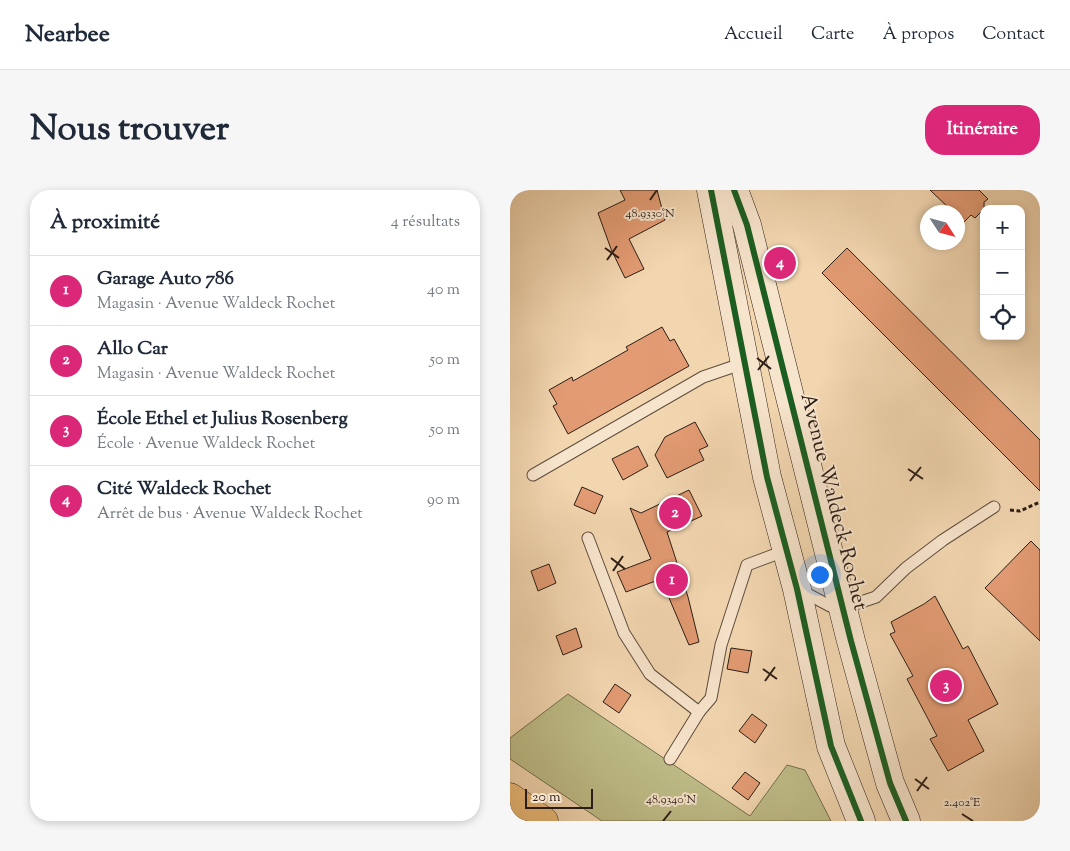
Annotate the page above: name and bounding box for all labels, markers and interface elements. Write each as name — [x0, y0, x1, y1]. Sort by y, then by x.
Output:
text: Nearbee — [25, 18, 110, 52]
text: Accueil — [724, 22, 783, 48]
text: Carte — [811, 22, 855, 48]
text: À propos — [883, 22, 954, 48]
text: Contact — [982, 22, 1045, 48]
text: Nous trouver — [30, 105, 229, 156]
button: Itinéraire — [925, 105, 1040, 155]
text: 48.9330°N — [626, 205, 675, 223]
north arrow — [920, 205, 965, 250]
map controls — [980, 205, 1025, 340]
button: + — [980, 205, 1025, 250]
text: À proximité — [50, 208, 160, 238]
text: 4 résultats — [391, 211, 460, 234]
pin: 4 — [764, 244, 796, 282]
button: − — [980, 250, 1025, 295]
text: Garage Auto 786 — [97, 266, 234, 293]
text: 1 — [63, 279, 69, 302]
text: 40 m — [427, 279, 460, 302]
text: Magasin · Avenue Waldeck Rochet — [97, 293, 335, 316]
button: locate — [980, 295, 1025, 340]
text: Allo Car — [97, 336, 168, 363]
text: 2 — [62, 349, 70, 372]
text: 50 m — [429, 349, 460, 372]
text: Magasin · Avenue Waldeck Rochet — [97, 363, 335, 386]
street label: Avenue Waldeck Rochet — [791, 390, 875, 614]
text: École Ethel et Julius Rosenberg — [97, 406, 348, 433]
text: 3 — [63, 419, 69, 442]
text: 50 m — [429, 419, 460, 442]
text: École · Avenue Waldeck Rochet — [97, 433, 315, 456]
text: Cité Waldeck Rochet — [97, 476, 271, 503]
text: 4 — [62, 489, 70, 512]
text: 90 m — [427, 489, 460, 512]
pin: 2 — [659, 494, 691, 532]
text: Arrêt de bus · Avenue Waldeck Rochet — [97, 503, 363, 526]
pin: 1 — [656, 561, 688, 599]
your location — [807, 562, 833, 588]
pin: 3 — [930, 667, 962, 705]
scale bar — [525, 786, 592, 809]
text: 20 m — [532, 788, 561, 808]
text: 48.9340°N — [646, 791, 696, 809]
text: 2.402°E — [944, 794, 981, 812]

